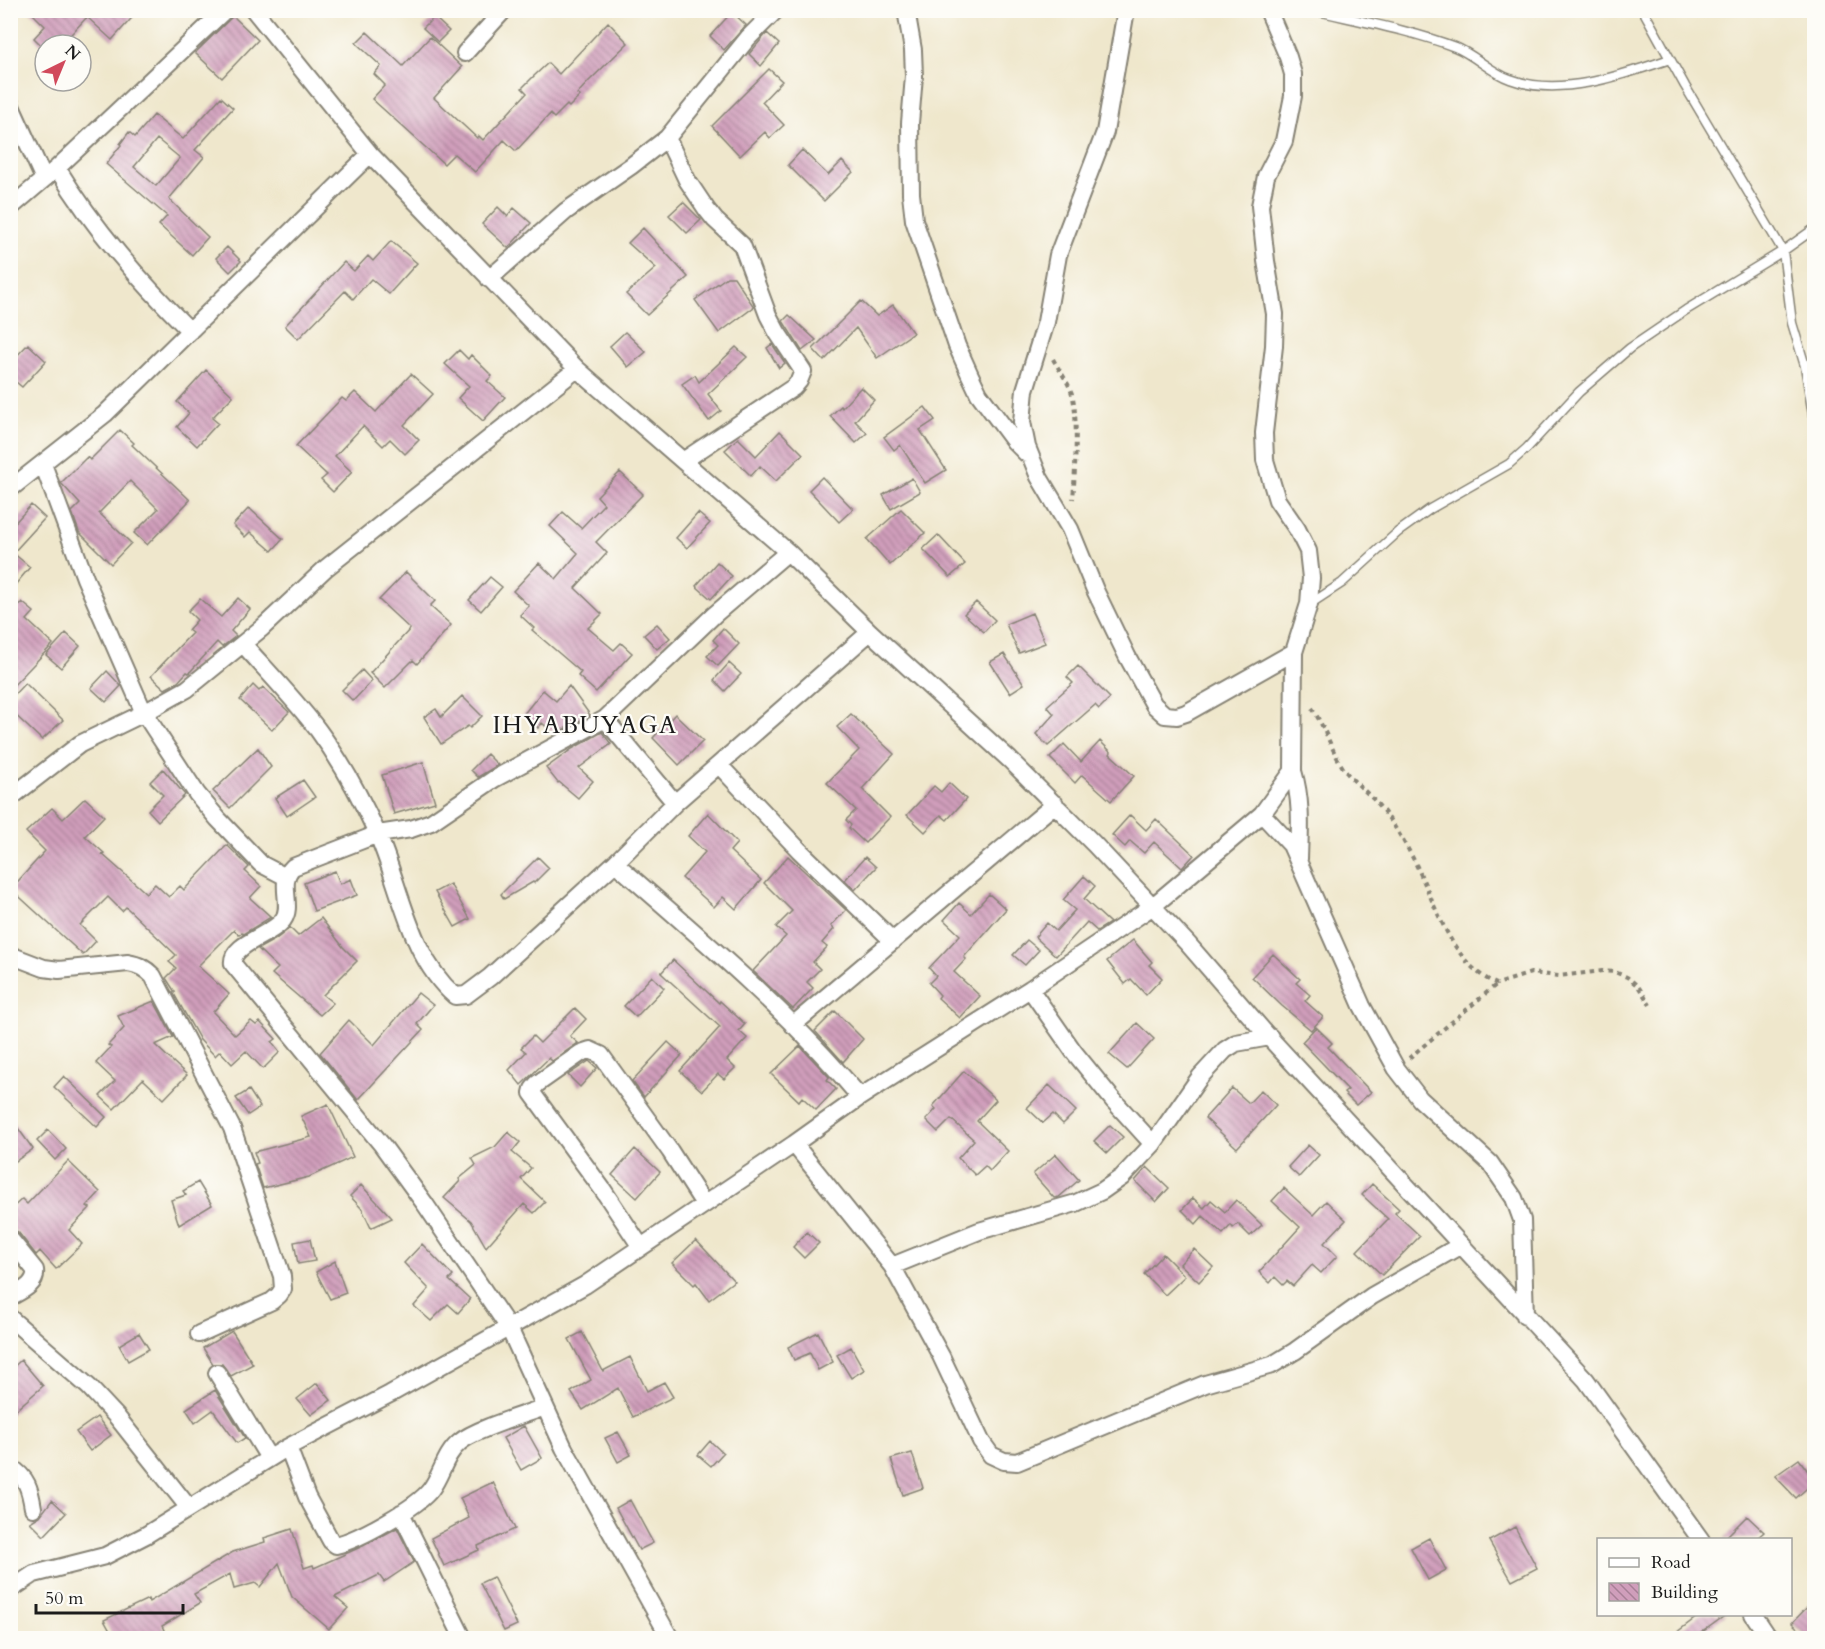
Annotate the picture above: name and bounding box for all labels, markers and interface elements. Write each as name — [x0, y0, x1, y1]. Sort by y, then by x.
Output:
north arrow — [33, 33, 93, 93]
text: N — [60, 40, 85, 66]
district label: IHYABUYAGA — [492, 709, 678, 742]
legend — [1597, 1538, 1792, 1616]
text: Road — [1651, 1550, 1691, 1575]
scale bar — [36, 1577, 183, 1615]
text: Building — [1651, 1580, 1719, 1605]
text: 50 m — [45, 1586, 84, 1611]

